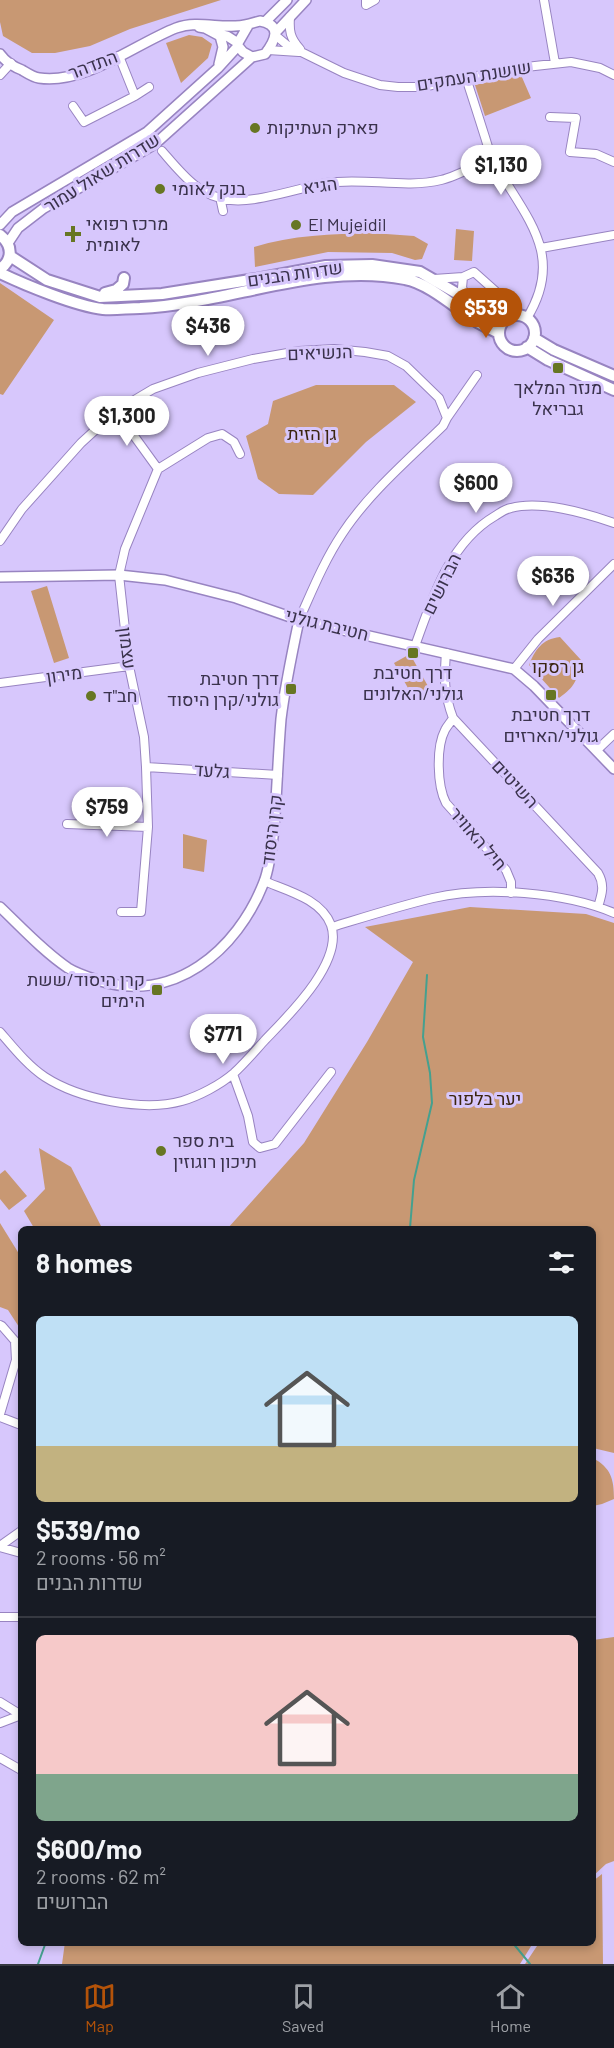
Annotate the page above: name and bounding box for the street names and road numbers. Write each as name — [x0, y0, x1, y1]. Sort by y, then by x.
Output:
street label: התדהר — [65, 45, 120, 83]
street label: שושנת העמקים — [415, 55, 533, 95]
street label: שדרות שאול עמור — [39, 128, 164, 217]
street label: הגיא — [301, 172, 338, 198]
street label: שדרות הבנים — [246, 255, 344, 291]
street label: הנשיאים — [287, 340, 353, 364]
street label: הברושים — [417, 549, 465, 618]
street label: חטיבת גולני — [283, 603, 371, 645]
street label: עצמון — [115, 626, 141, 670]
street label: מירון — [44, 661, 83, 687]
street label: השיטים — [488, 755, 544, 812]
street label: גלעד — [193, 758, 231, 782]
street label: קרן היסוד — [256, 793, 286, 866]
street label: חיל האוויר — [445, 802, 512, 874]

